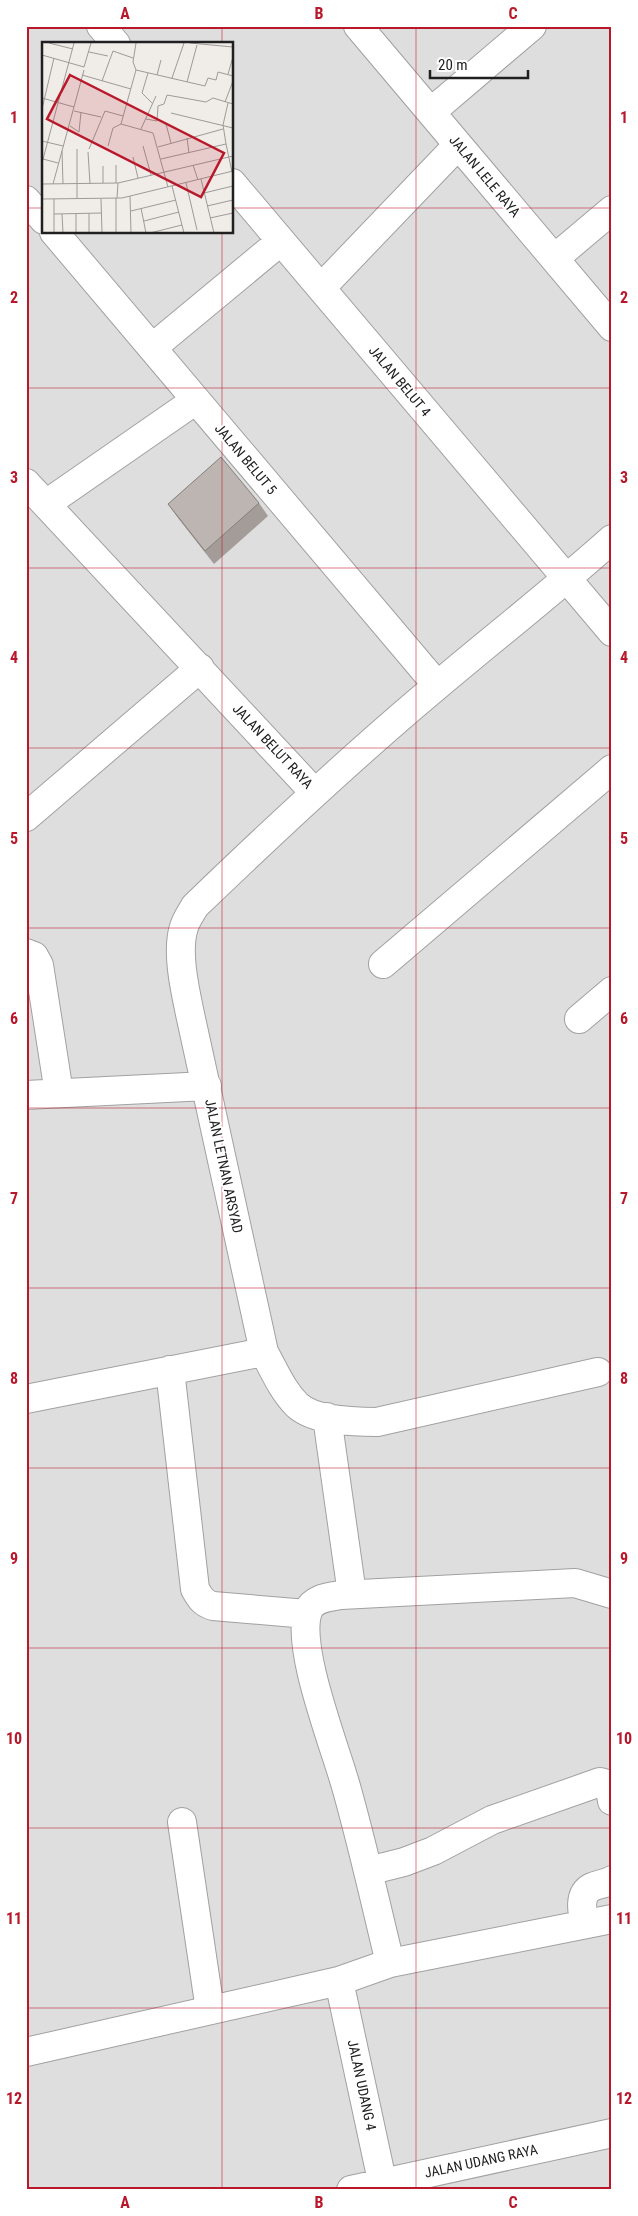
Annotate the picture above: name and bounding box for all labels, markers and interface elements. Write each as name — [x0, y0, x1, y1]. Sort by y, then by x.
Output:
text: A — [120, 4, 130, 23]
text: B — [315, 4, 324, 23]
text: C — [508, 4, 518, 23]
inset map — [42, 42, 234, 234]
scale bar — [430, 48, 528, 80]
text: 20 m — [438, 56, 468, 74]
text: 1 — [10, 108, 18, 127]
text: 1 — [620, 108, 628, 127]
street label: JALAN LELE RAYA — [446, 132, 524, 220]
text: 2 — [10, 288, 18, 307]
text: 2 — [620, 288, 628, 307]
street label: JALAN BELUT 4 — [366, 342, 434, 420]
street label: JALAN BELUT 5 — [212, 420, 280, 498]
text: 3 — [10, 468, 18, 487]
text: 3 — [620, 468, 628, 487]
text: 4 — [10, 648, 18, 667]
text: 4 — [620, 648, 628, 667]
street label: JALAN BELUT RAYA — [230, 700, 316, 792]
text: 5 — [10, 829, 18, 848]
text: 5 — [620, 829, 628, 848]
text: 6 — [10, 1009, 18, 1028]
text: 6 — [620, 1009, 628, 1028]
street label: JALAN LETNAN ARSYAD — [202, 1097, 246, 1235]
text: 7 — [10, 1189, 18, 1208]
text: 7 — [620, 1189, 628, 1208]
text: 8 — [10, 1369, 18, 1388]
text: 8 — [620, 1369, 628, 1388]
text: 9 — [10, 1549, 18, 1568]
text: 9 — [620, 1549, 628, 1568]
text: 10 — [6, 1729, 22, 1748]
text: 10 — [616, 1729, 632, 1748]
text: 11 — [6, 1909, 22, 1928]
text: 11 — [616, 1909, 632, 1928]
street label: JALAN UDANG 4 — [345, 2038, 379, 2132]
text: 12 — [6, 2089, 22, 2108]
text: 12 — [616, 2089, 632, 2108]
street label: JALAN UDANG RAYA — [423, 2141, 539, 2181]
text: A — [120, 2193, 130, 2212]
text: B — [315, 2193, 324, 2212]
text: C — [508, 2193, 518, 2212]

